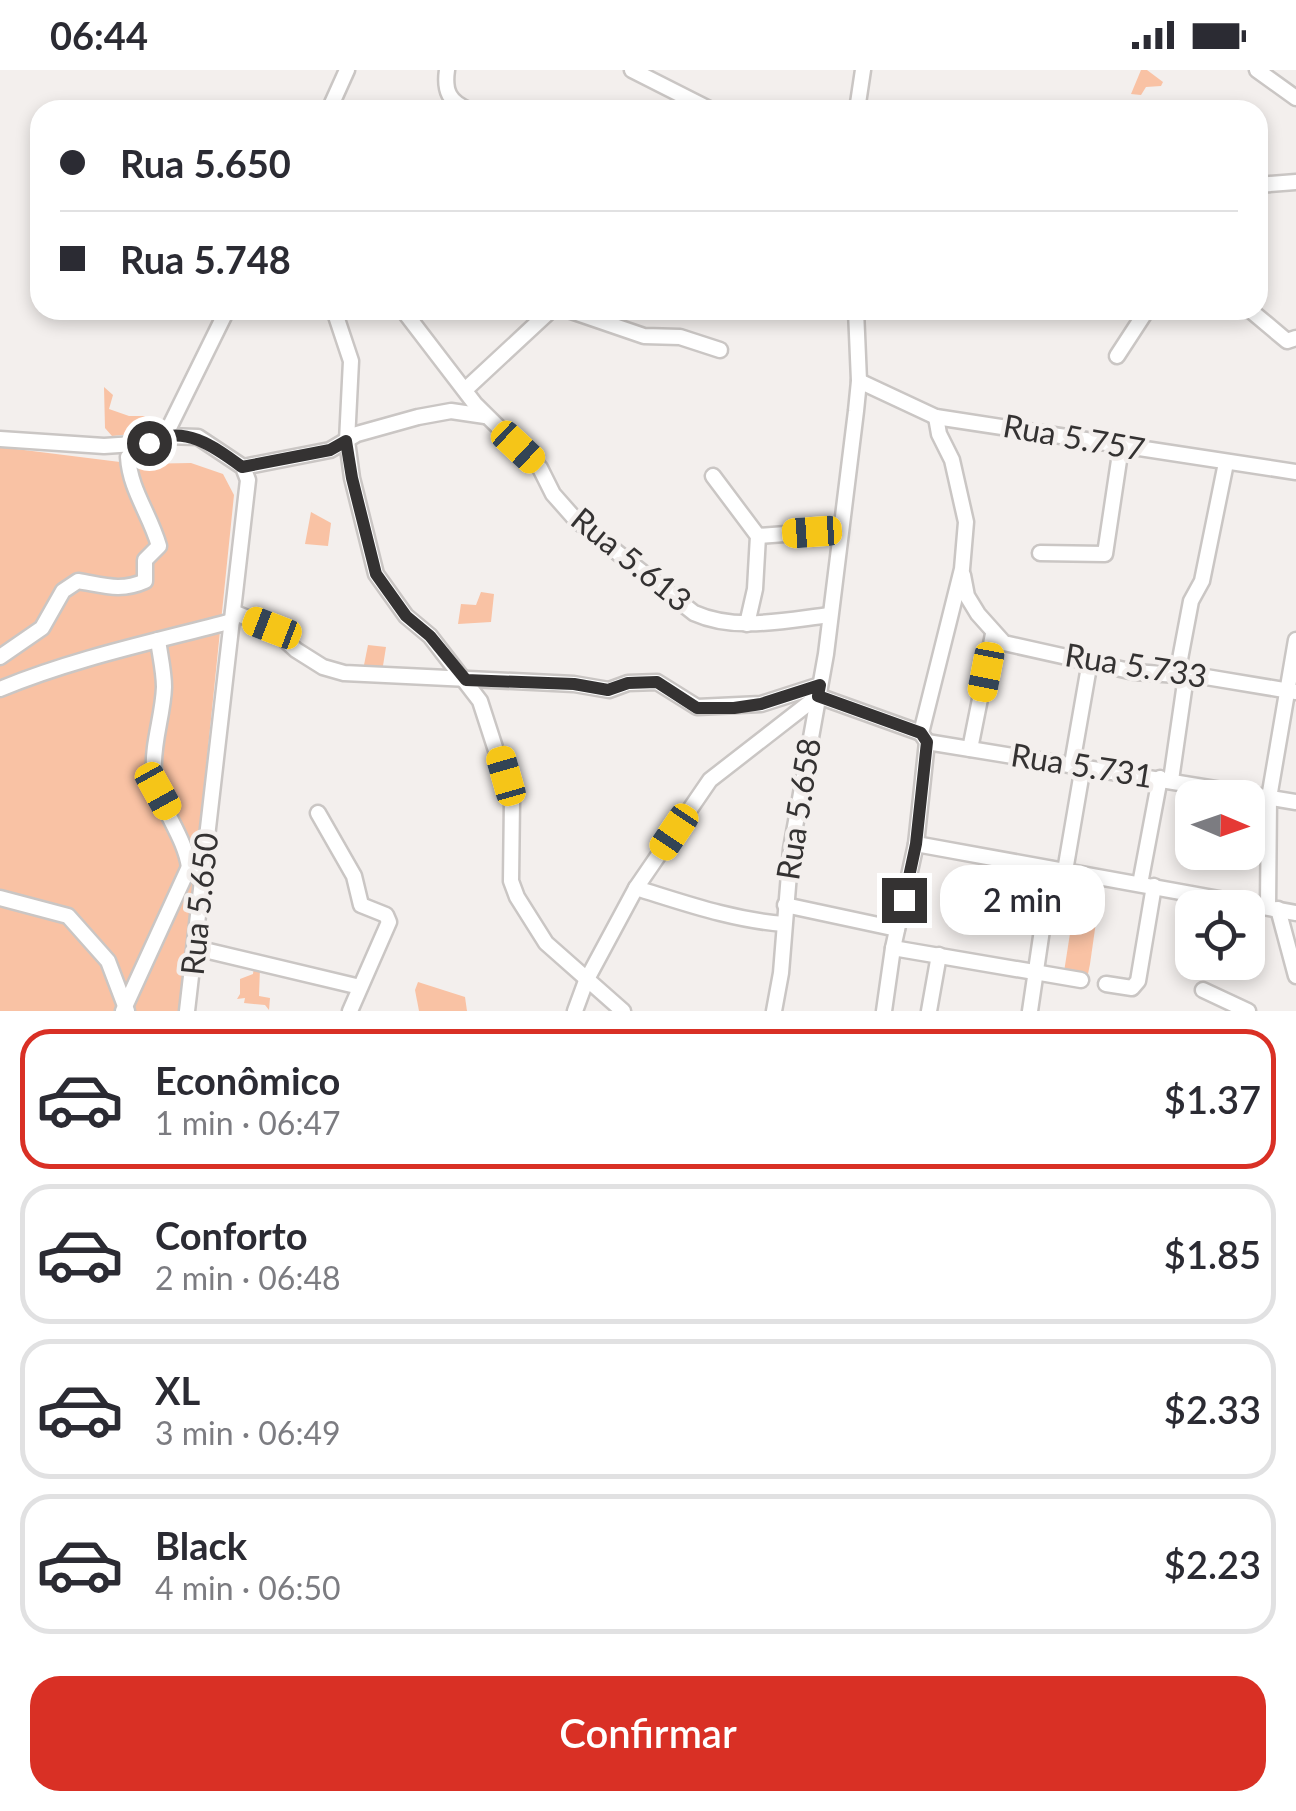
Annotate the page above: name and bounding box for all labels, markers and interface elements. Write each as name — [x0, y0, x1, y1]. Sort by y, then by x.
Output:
text: 06:44 — [50, 12, 148, 58]
text: Rua 5.650 — [120, 140, 291, 186]
text: Rua 5.748 — [120, 236, 291, 282]
street label: Rua 5.757 — [1000, 405, 1148, 468]
car — [486, 416, 550, 478]
route start — [127, 421, 172, 466]
street label: Rua 5.613 — [564, 499, 700, 619]
car — [781, 515, 843, 549]
car — [239, 603, 305, 653]
street label: Rua 5.733 — [1063, 634, 1210, 695]
car — [966, 640, 1006, 704]
street label: Rua 5.731 — [1009, 734, 1156, 795]
street label: Rua 5.658 — [767, 735, 828, 882]
car — [483, 743, 529, 809]
car — [130, 757, 186, 825]
north arrow — [1175, 780, 1265, 870]
map controls — [1175, 780, 1265, 980]
car — [645, 799, 703, 865]
street label: Rua 5.650 — [172, 831, 225, 977]
callout: 2 min — [939, 865, 1104, 935]
route end — [882, 878, 927, 923]
text: 2 min — [983, 880, 1062, 919]
button: locate — [1175, 890, 1265, 980]
icon: car — [35, 1054, 125, 1144]
text: Econômico — [155, 1057, 340, 1103]
text: $1.37 — [1164, 1076, 1261, 1122]
text: 1 min · 06:47 — [155, 1103, 341, 1142]
icon: car — [35, 1209, 125, 1299]
text: Conforto — [155, 1212, 308, 1258]
text: $1.85 — [1164, 1231, 1261, 1277]
text: 2 min · 06:48 — [155, 1258, 341, 1297]
icon: car — [35, 1364, 125, 1454]
text: XL — [155, 1367, 200, 1413]
text: $2.33 — [1164, 1386, 1261, 1432]
text: 3 min · 06:49 — [155, 1413, 341, 1452]
icon: car — [35, 1519, 125, 1609]
text: Black — [155, 1522, 247, 1568]
text: $2.23 — [1164, 1541, 1261, 1587]
text: 4 min · 06:50 — [155, 1568, 341, 1607]
button: Confirmar — [30, 1676, 1266, 1791]

